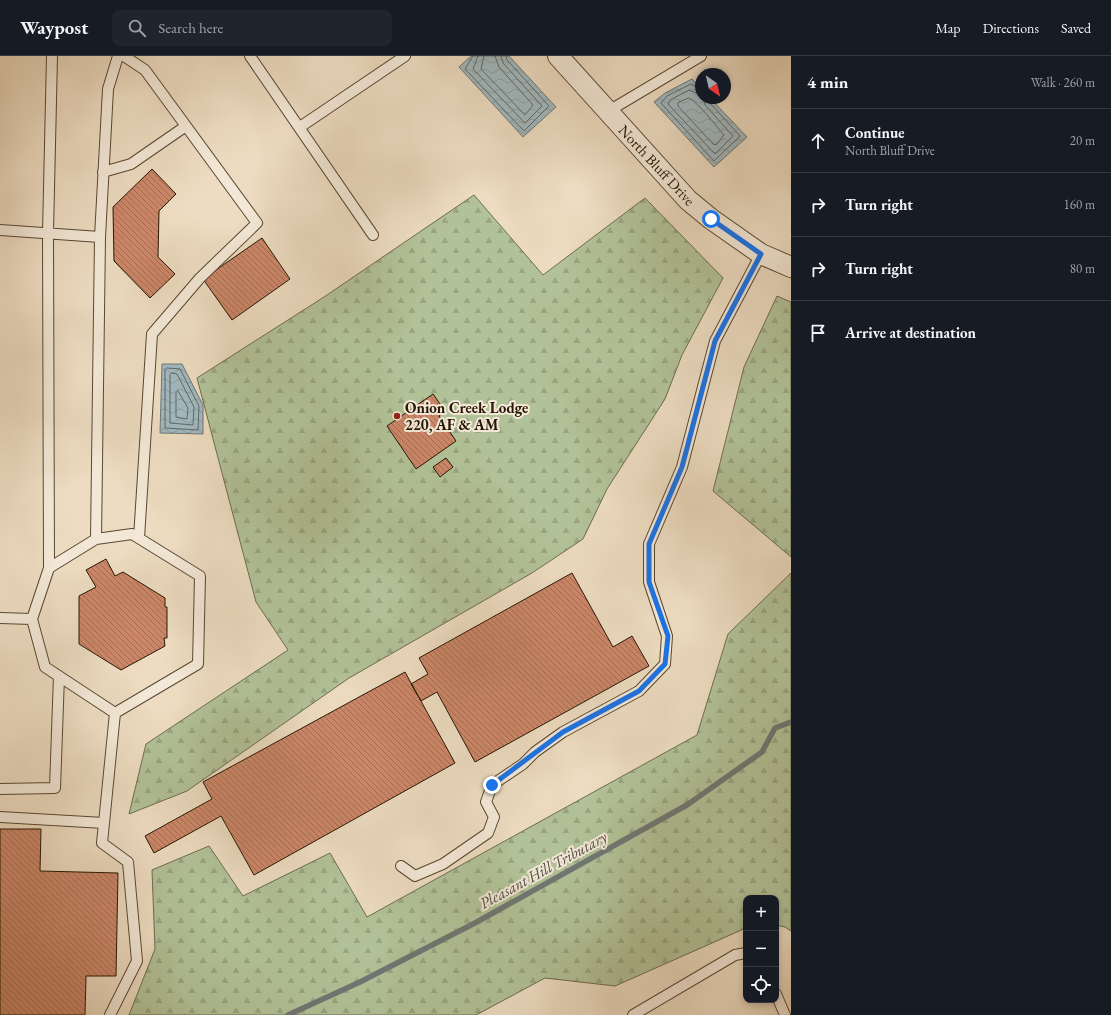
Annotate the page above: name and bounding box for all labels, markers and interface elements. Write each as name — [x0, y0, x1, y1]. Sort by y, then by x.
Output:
search box — [112, 10, 392, 46]
text: Waypost — [20, 15, 88, 40]
icon: search — [126, 17, 148, 39]
text: Search here — [158, 18, 223, 37]
text: Map — [935, 19, 961, 37]
text: Directions — [983, 19, 1039, 37]
text: Saved — [1061, 19, 1091, 37]
north arrow — [695, 68, 731, 104]
text: 4 min — [807, 71, 848, 93]
text: Walk · 260 m — [1031, 74, 1095, 91]
street label: North Bluff Drive — [615, 121, 699, 210]
text: Continue — [845, 123, 905, 142]
icon: ahead — [807, 130, 829, 152]
text: 20 m — [1070, 132, 1095, 149]
text: North Bluff Drive — [845, 142, 935, 159]
icon: right — [807, 194, 829, 216]
text: Turn right — [845, 195, 913, 214]
text: 160 m — [1064, 196, 1095, 213]
route start — [702, 210, 720, 228]
icon: right — [807, 258, 829, 280]
text: Turn right — [845, 259, 913, 278]
text: 80 m — [1070, 260, 1095, 277]
icon: arrive — [807, 322, 829, 344]
text: Arrive at destination — [845, 323, 976, 342]
place label: Onion Creek Lodge 220, AF & AM — [405, 398, 528, 434]
marker: Onion Creek Lodge 220, AF & AM — [392, 411, 402, 421]
route end — [483, 776, 501, 794]
water label: Pleasant Hill Tributary — [475, 826, 611, 914]
map controls — [743, 895, 779, 1003]
button: + — [743, 895, 779, 931]
button: − — [743, 931, 779, 967]
button: locate — [743, 967, 779, 1003]

